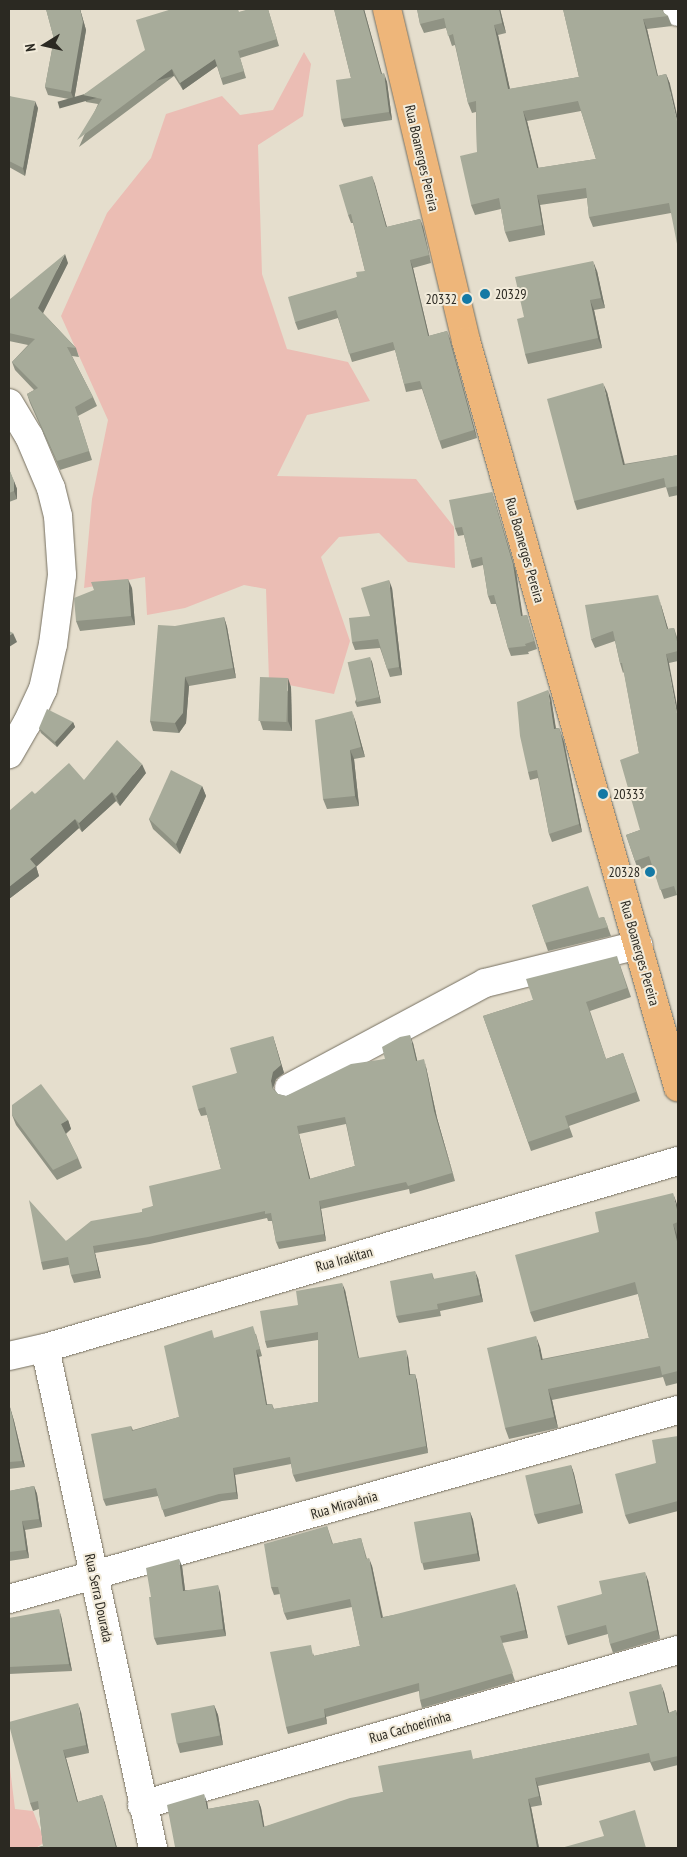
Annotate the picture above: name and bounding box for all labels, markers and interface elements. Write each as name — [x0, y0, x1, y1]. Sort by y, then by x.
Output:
north arrow — [20, 20, 70, 70]
text: N — [21, 42, 40, 53]
street label: Rua Boanerges Pereira — [402, 103, 442, 213]
place label: 20329 — [495, 286, 526, 302]
marker: 20329 — [479, 288, 491, 300]
place label: 20332 — [426, 291, 457, 307]
marker: 20332 — [461, 293, 473, 305]
street label: Rua Boanerges Pereira — [502, 495, 548, 605]
place label: 20333 — [613, 786, 644, 802]
marker: 20333 — [597, 788, 609, 800]
place label: 20328 — [609, 864, 640, 880]
marker: 20328 — [644, 866, 656, 878]
street label: Rua Boanerges Pereira — [617, 898, 663, 1008]
street label: Rua Irakitan — [314, 1243, 374, 1275]
street label: Rua Miravânia — [309, 1487, 379, 1523]
street label: Rua Serra Dourada — [81, 1552, 117, 1644]
street label: Rua Cachoeirinha — [367, 1707, 453, 1747]

